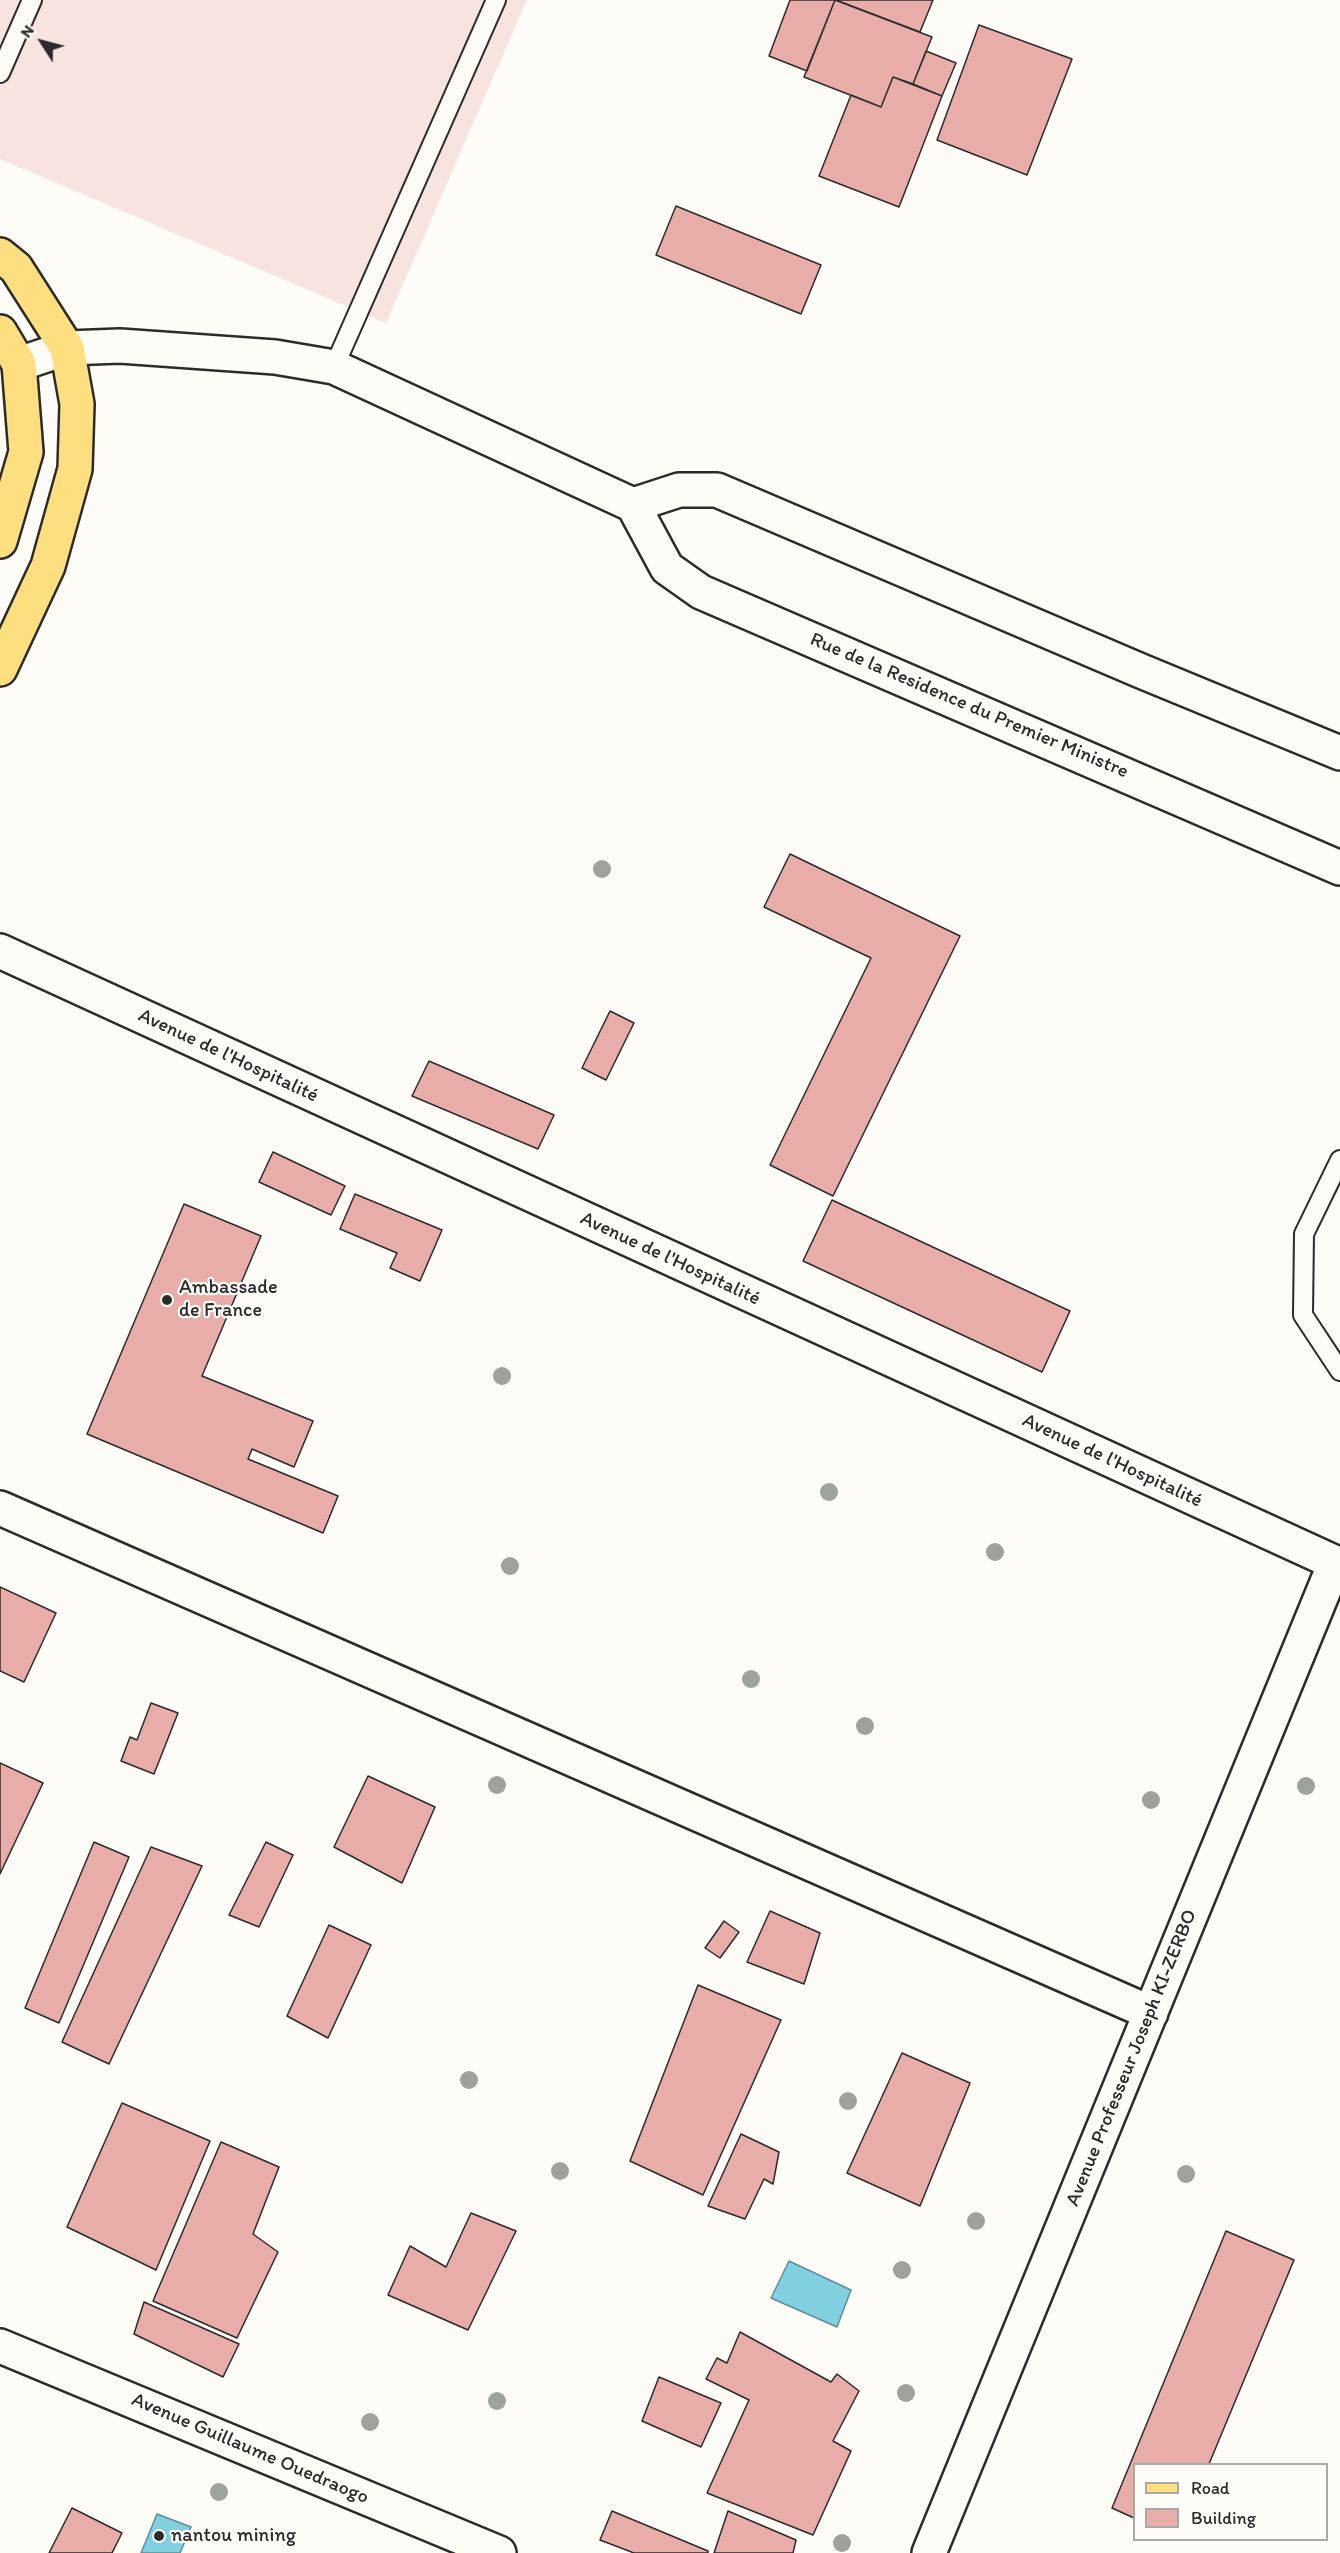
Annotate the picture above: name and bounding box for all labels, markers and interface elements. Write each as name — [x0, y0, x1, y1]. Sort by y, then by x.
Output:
north arrow — [12, 12, 72, 72]
text: N — [16, 21, 38, 41]
street label: Rue de la Residence du Premier Ministre — [806, 628, 1132, 784]
street label: Avenue de l'Hospitalité — [134, 1004, 322, 1108]
street label: Avenue de l'Hospitalité — [576, 1207, 764, 1311]
place label: Ambassade de France — [179, 1276, 278, 1323]
marker: Ambassade de France — [160, 1293, 174, 1307]
street label: Avenue de l'Hospitalité — [1018, 1409, 1206, 1513]
street label: Avenue Professeur Joseph KI-ZERBO — [1061, 1906, 1203, 2210]
street label: Avenue Guillaume Ouedraogo — [128, 2388, 372, 2510]
legend — [1133, 2463, 1328, 2541]
text: Road — [1191, 2477, 1230, 2499]
text: Building — [1191, 2507, 1256, 2529]
place label: nantou mining — [171, 2524, 296, 2548]
marker: nantou mining — [152, 2529, 166, 2543]

